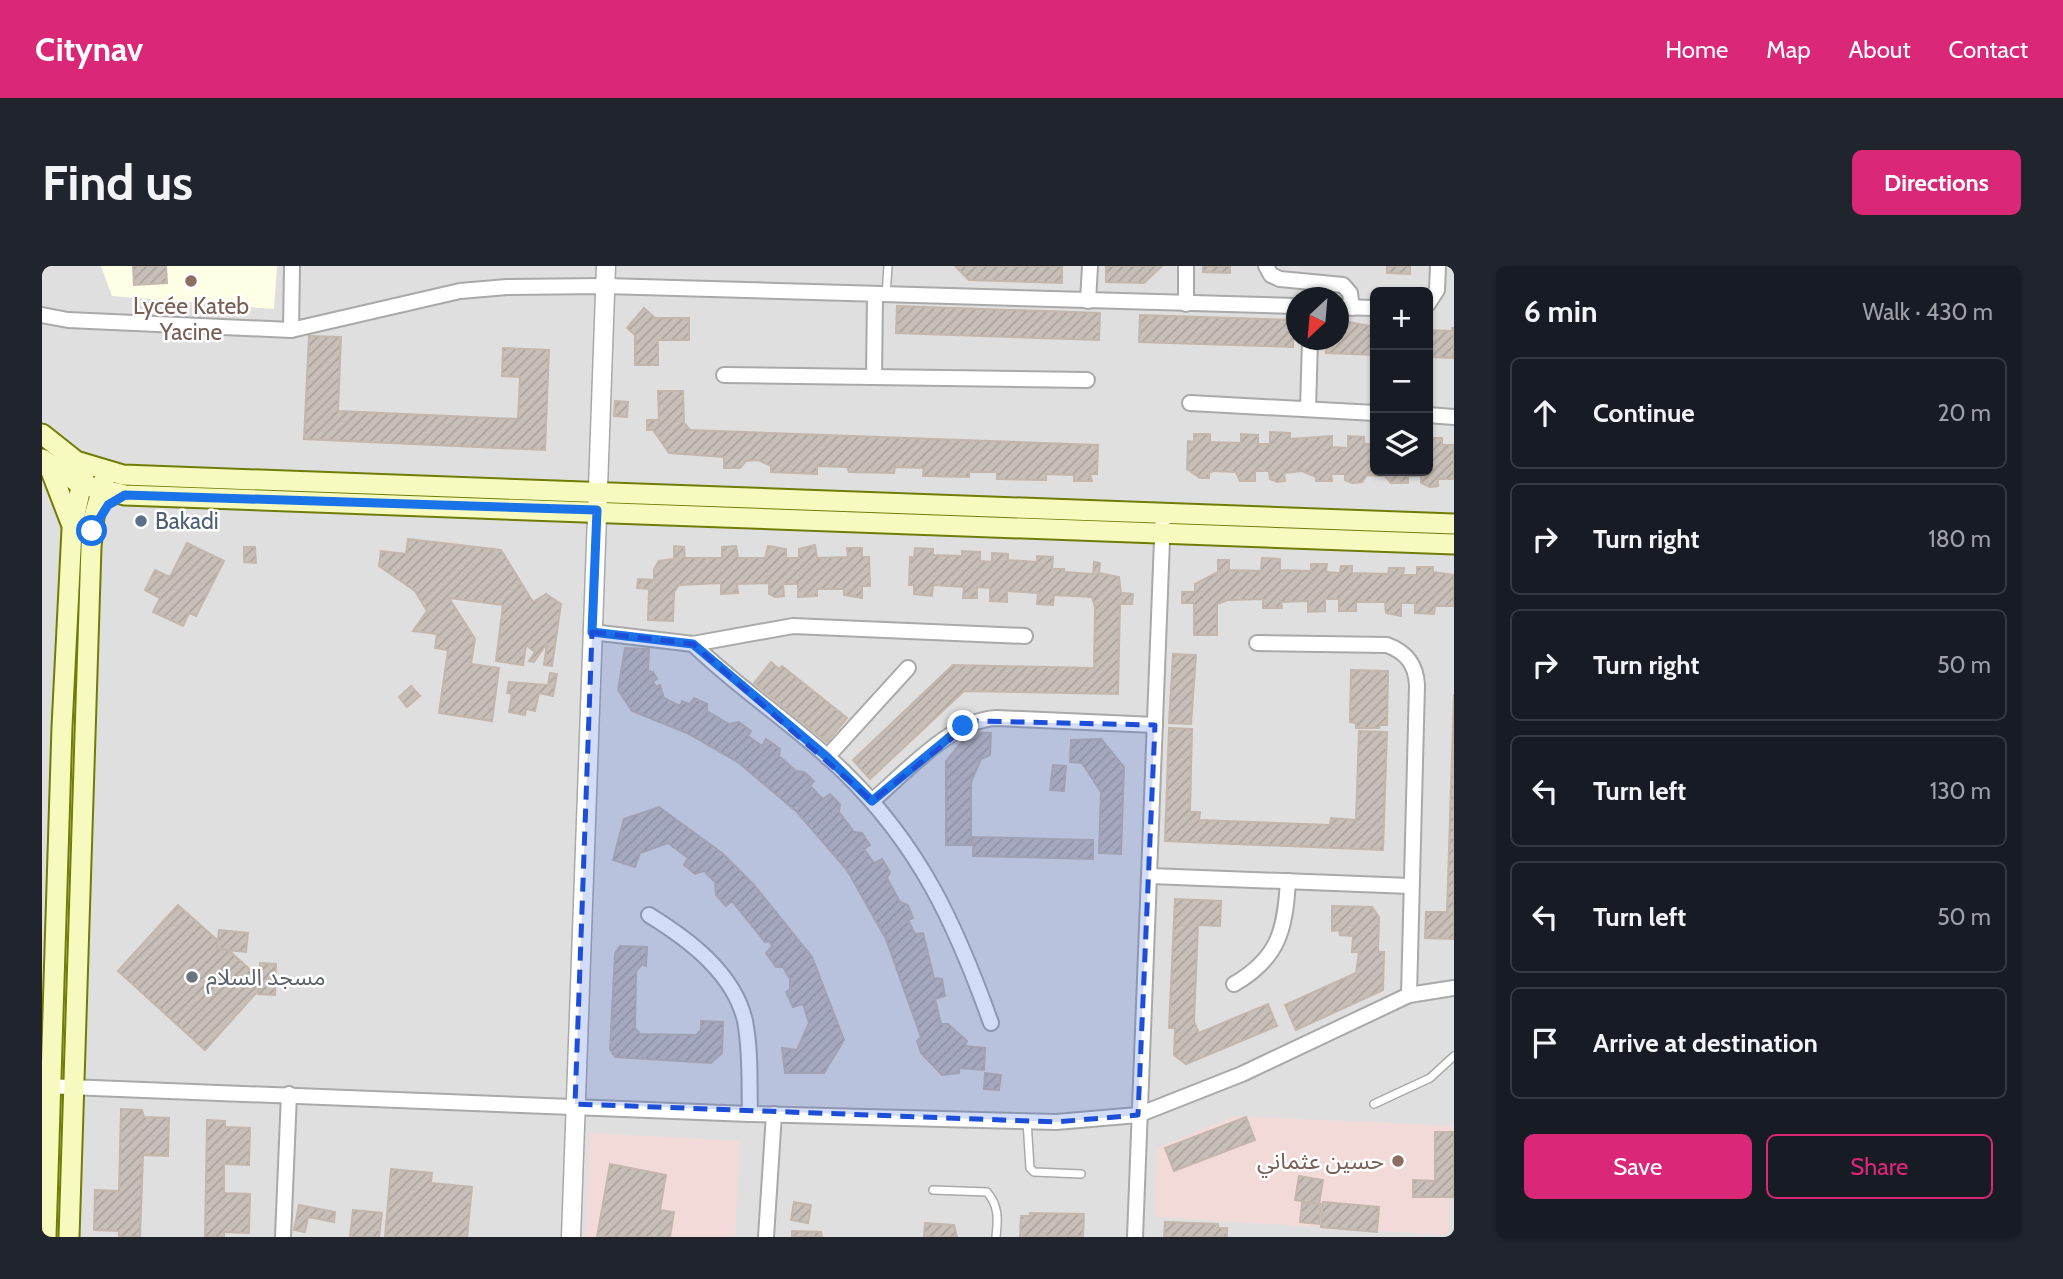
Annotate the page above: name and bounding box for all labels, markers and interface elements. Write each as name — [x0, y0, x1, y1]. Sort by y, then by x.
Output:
text: Citynav — [35, 29, 143, 69]
text: Home — [1665, 35, 1728, 64]
text: Map — [1766, 35, 1811, 64]
text: About — [1849, 35, 1911, 64]
text: Contact — [1949, 35, 2028, 64]
button: Directions — [1852, 150, 2021, 215]
text: Find us — [42, 153, 193, 212]
marker: Lycée Kateb Yacine — [183, 273, 199, 289]
north arrow — [1286, 287, 1349, 350]
map controls — [1370, 287, 1433, 476]
button: + — [1370, 287, 1433, 350]
place label: Lycée Kateb Yacine — [133, 292, 249, 346]
text: 6 min — [1524, 293, 1597, 330]
text: Walk · 430 m — [1862, 298, 1993, 326]
button: − — [1370, 350, 1433, 413]
icon: ahead — [1526, 394, 1564, 432]
text: Continue — [1593, 397, 1695, 429]
text: 20 m — [1938, 399, 1991, 427]
button: layers — [1370, 413, 1433, 476]
place label: Bakadi — [155, 507, 219, 535]
marker: Bakadi — [133, 513, 149, 529]
route start — [76, 515, 107, 546]
icon: right — [1526, 520, 1564, 558]
text: Turn right — [1593, 523, 1699, 555]
text: 180 m — [1928, 525, 1991, 553]
icon: right — [1526, 646, 1564, 684]
text: Turn right — [1593, 649, 1699, 681]
text: 50 m — [1937, 651, 1991, 679]
route end — [947, 710, 978, 741]
icon: left — [1526, 772, 1564, 810]
text: Turn left — [1593, 775, 1686, 807]
text: 130 m — [1930, 777, 1991, 805]
icon: left — [1526, 898, 1564, 936]
text: Turn left — [1593, 901, 1686, 933]
text: 50 m — [1937, 903, 1991, 931]
place label: مسجد السلام — [206, 963, 326, 995]
marker: مسجد السلام — [184, 969, 200, 985]
icon: arrive — [1526, 1024, 1564, 1062]
text: Arrive at destination — [1593, 1027, 1818, 1059]
button: Save — [1524, 1134, 1752, 1199]
button: Share — [1766, 1134, 1993, 1199]
place label: حسين عثماني — [1257, 1147, 1384, 1178]
marker: حسين عثماني — [1390, 1153, 1406, 1169]

